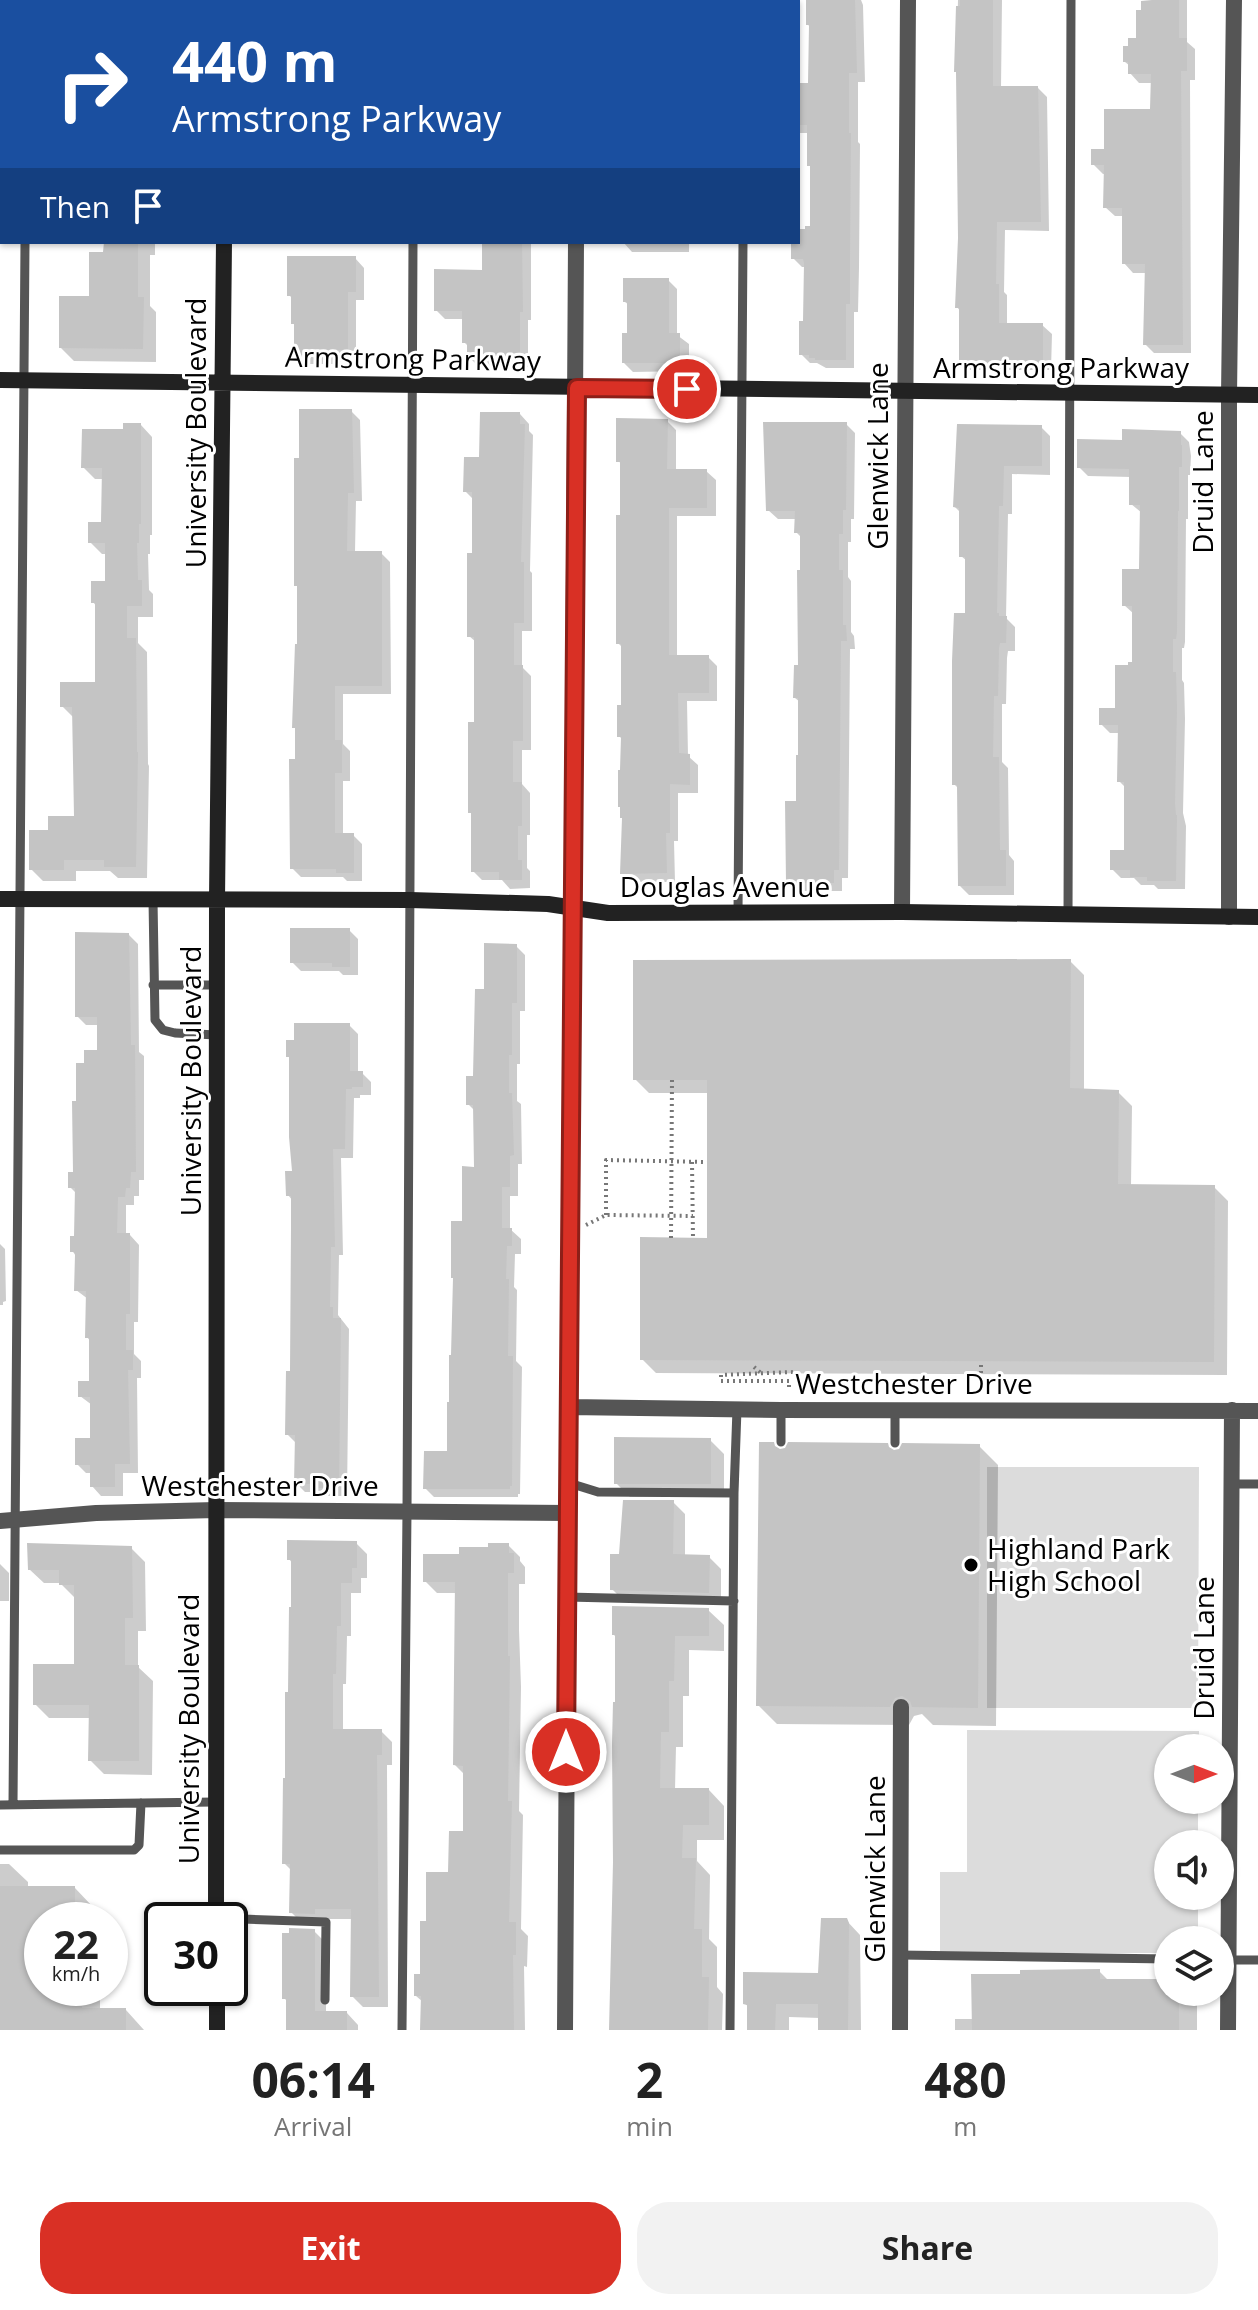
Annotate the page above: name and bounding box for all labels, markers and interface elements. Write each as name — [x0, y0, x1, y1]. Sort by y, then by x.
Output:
text: 440 m — [172, 22, 338, 98]
icon: right — [40, 32, 144, 136]
text: Armstrong Parkway — [172, 94, 501, 143]
icon: arrive — [126, 184, 170, 228]
text: Then — [40, 186, 110, 227]
street label: University Boulevard — [176, 298, 214, 568]
street label: Armstrong Parkway — [285, 337, 542, 379]
street label: Armstrong Parkway — [933, 348, 1190, 386]
pin — [653, 355, 721, 423]
street label: Glenwick Lane — [858, 362, 896, 550]
icon: arrive — [665, 367, 709, 411]
street label: Druid Lane — [1183, 410, 1221, 554]
street label: Douglas Avenue — [620, 867, 830, 905]
street label: University Boulevard — [171, 946, 209, 1216]
street label: Westchester Drive — [795, 1364, 1033, 1402]
street label: Westchester Drive — [141, 1466, 379, 1504]
place label: Highland Park High School — [987, 1529, 1170, 1599]
marker: Highland Park High School — [962, 1556, 980, 1574]
street label: Druid Lane — [1184, 1576, 1222, 1720]
street label: University Boulevard — [169, 1594, 207, 1864]
position arrow — [524, 1710, 608, 1794]
north arrow — [1154, 1734, 1234, 1814]
map controls — [1154, 1734, 1234, 2006]
street label: Glenwick Lane — [855, 1775, 893, 1963]
button: sound — [1154, 1830, 1234, 1910]
speed limit sign: 30 — [144, 1902, 248, 2006]
text: 22 — [53, 1916, 99, 1971]
button: layers — [1154, 1926, 1234, 2006]
text: km/h — [52, 1960, 100, 1987]
text: 06:14 — [251, 2047, 375, 2112]
text: 2 — [636, 2047, 663, 2112]
text: 480 — [924, 2047, 1007, 2112]
text: Arrival — [274, 2108, 352, 2144]
text: min — [626, 2108, 673, 2144]
text: m — [953, 2108, 977, 2144]
button: Exit — [40, 2202, 621, 2294]
button: Share — [637, 2202, 1218, 2294]

